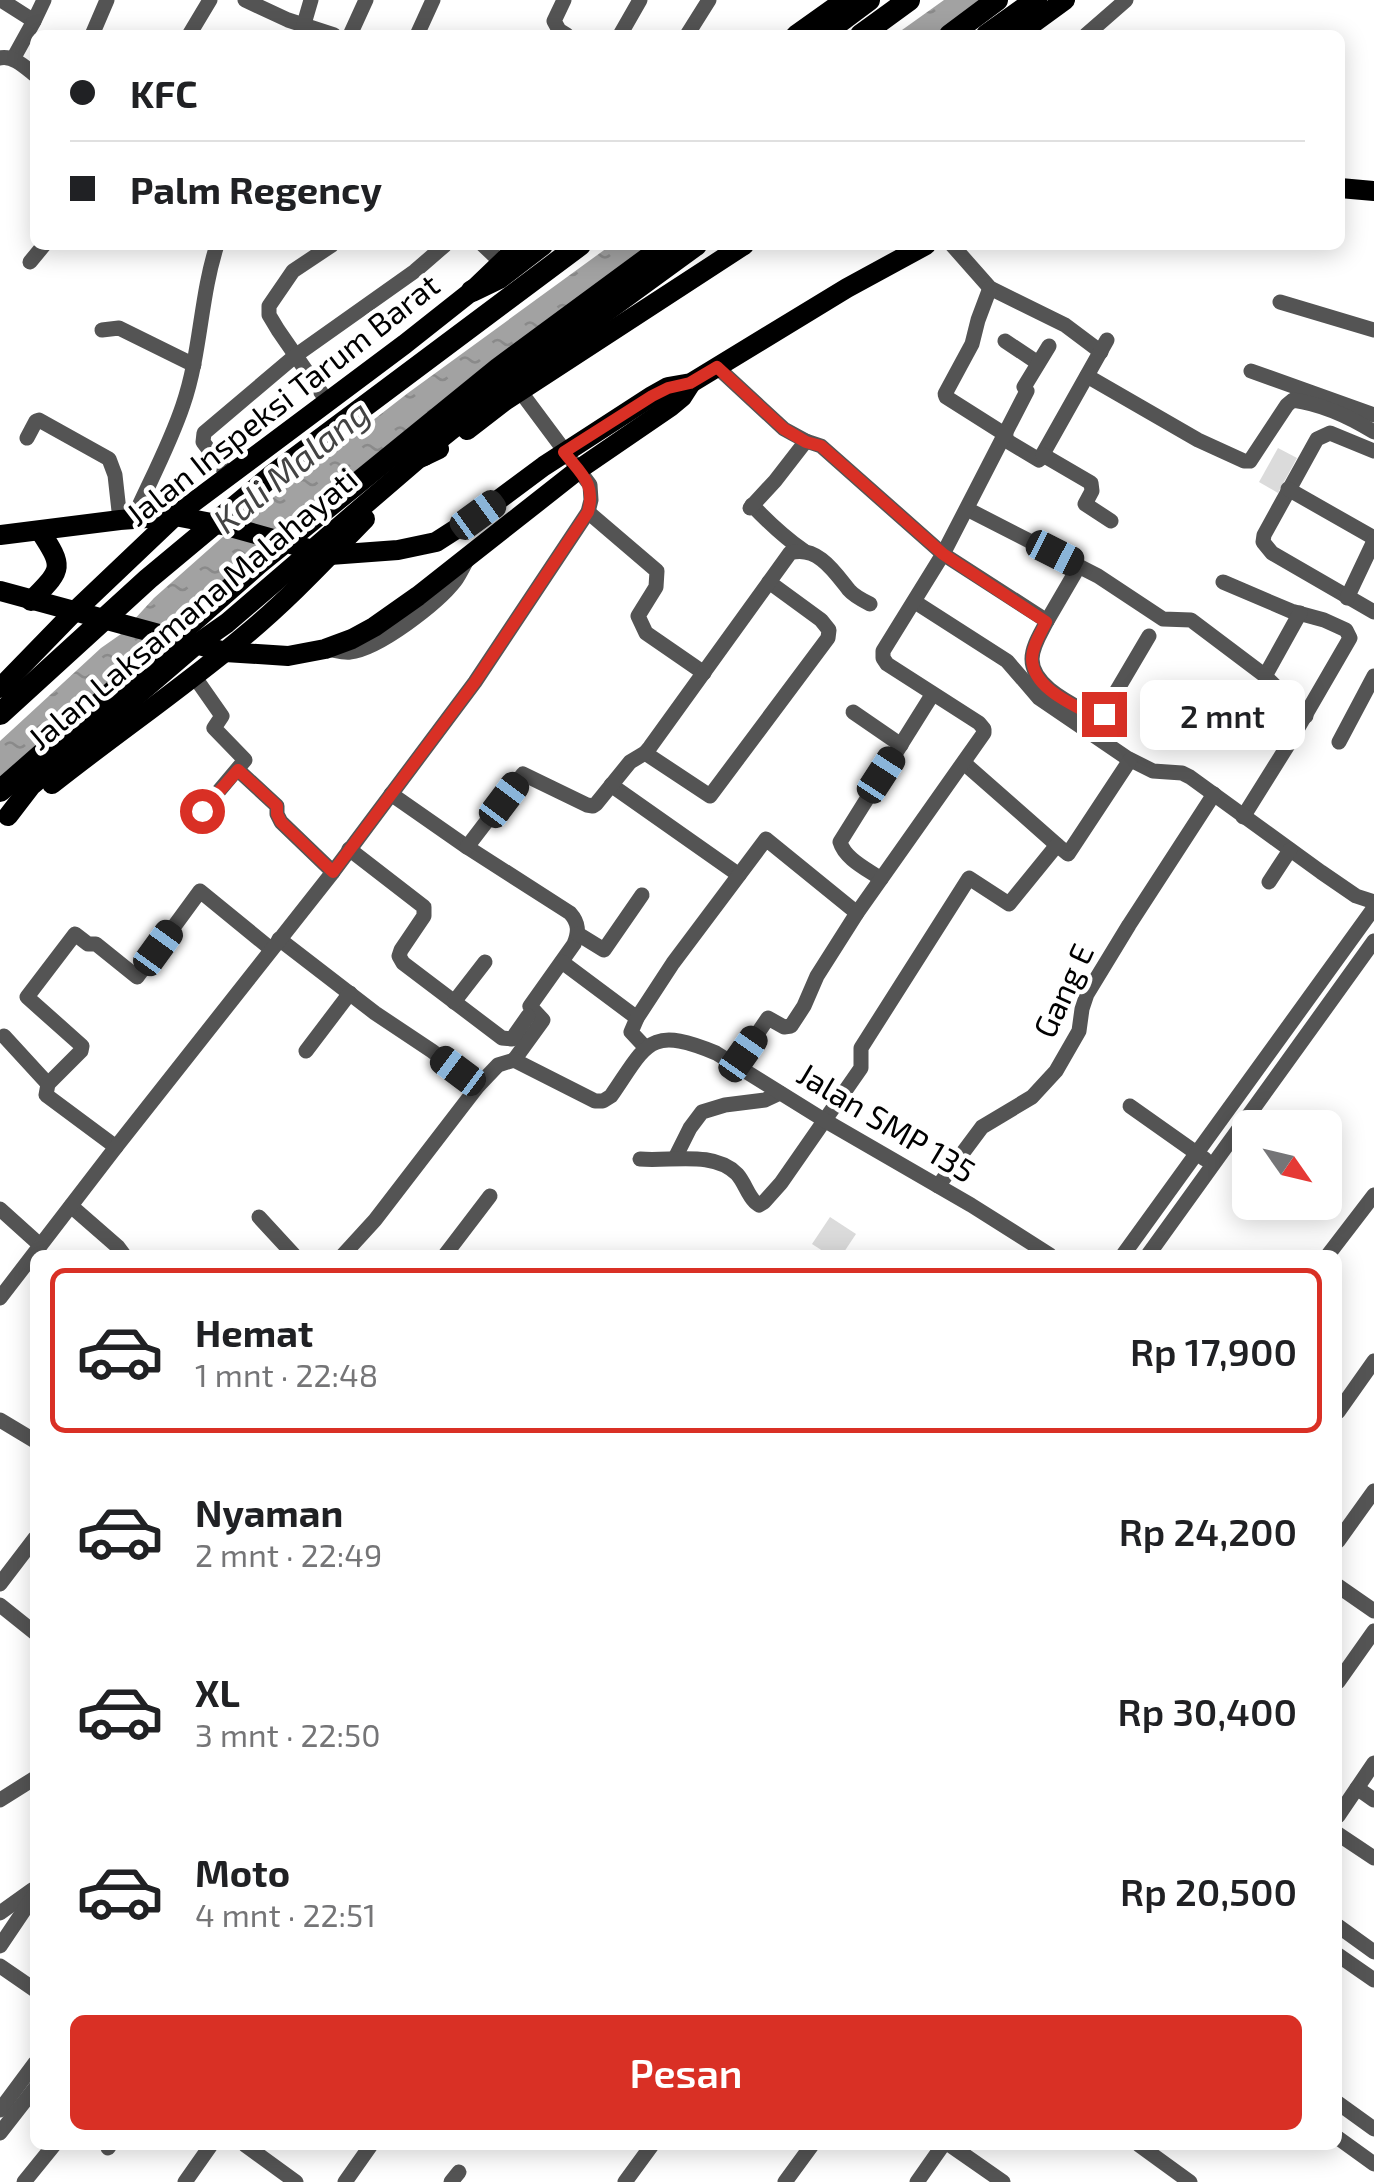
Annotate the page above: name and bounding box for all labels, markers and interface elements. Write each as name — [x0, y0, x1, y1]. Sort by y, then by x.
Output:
text: KFC — [130, 70, 197, 116]
text: Palm Regency — [130, 166, 382, 212]
street label: Jalan Inspeksi Tarum Barat — [118, 264, 446, 532]
water label: Kali Malang — [204, 390, 377, 541]
street label: Jalan Laksamana Malahayati — [20, 459, 364, 756]
car — [445, 485, 511, 545]
car — [1021, 526, 1089, 580]
callout: 2 mnt — [1139, 679, 1304, 749]
route end — [1082, 692, 1127, 737]
text: 2 mnt — [1180, 696, 1265, 734]
car — [852, 742, 910, 808]
car — [474, 767, 534, 833]
route start — [180, 789, 225, 834]
car — [128, 915, 188, 981]
street label: Gang E — [1024, 937, 1100, 1043]
car — [714, 1021, 772, 1087]
car — [425, 1041, 491, 1101]
street label: Jalan SMP 135 — [791, 1053, 983, 1189]
north arrow — [1232, 1110, 1342, 1220]
map controls — [1232, 1110, 1342, 1220]
icon: car — [75, 1306, 165, 1396]
text: Hemat — [195, 1309, 313, 1355]
text: Rp 17,900 — [1130, 1328, 1297, 1374]
text: 1 mnt · 22:48 — [195, 1355, 378, 1393]
icon: car — [75, 1486, 165, 1576]
text: Nyaman — [195, 1489, 343, 1535]
text: Rp 24,200 — [1119, 1508, 1297, 1554]
text: 2 mnt · 22:49 — [195, 1535, 382, 1573]
icon: car — [75, 1666, 165, 1756]
text: XL — [195, 1669, 240, 1715]
text: Rp 30,400 — [1118, 1688, 1297, 1734]
text: 3 mnt · 22:50 — [195, 1715, 381, 1753]
icon: car — [75, 1846, 165, 1936]
text: Moto — [195, 1849, 290, 1895]
text: Rp 20,500 — [1120, 1868, 1297, 1914]
text: 4 mnt · 22:51 — [195, 1895, 376, 1933]
button: Pesan — [70, 2015, 1302, 2130]

